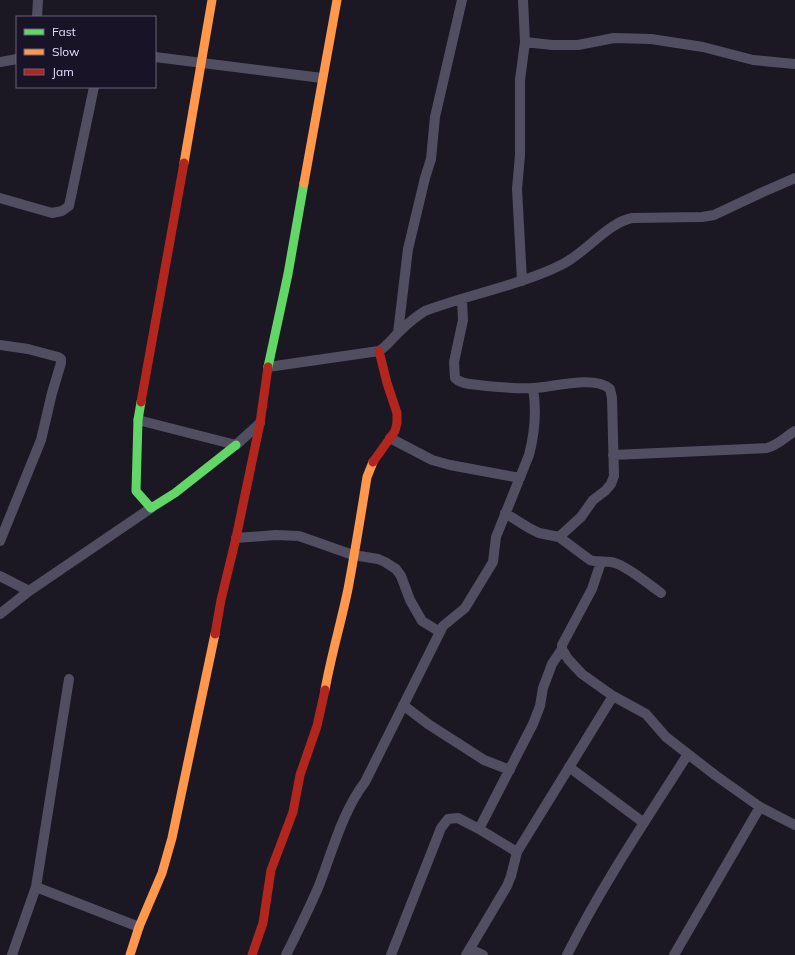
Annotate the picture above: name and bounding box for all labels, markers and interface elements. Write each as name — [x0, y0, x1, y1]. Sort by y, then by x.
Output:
legend — [16, 16, 156, 88]
text: Fast — [52, 24, 76, 39]
text: Slow — [52, 44, 80, 59]
text: Jam — [52, 64, 74, 79]

